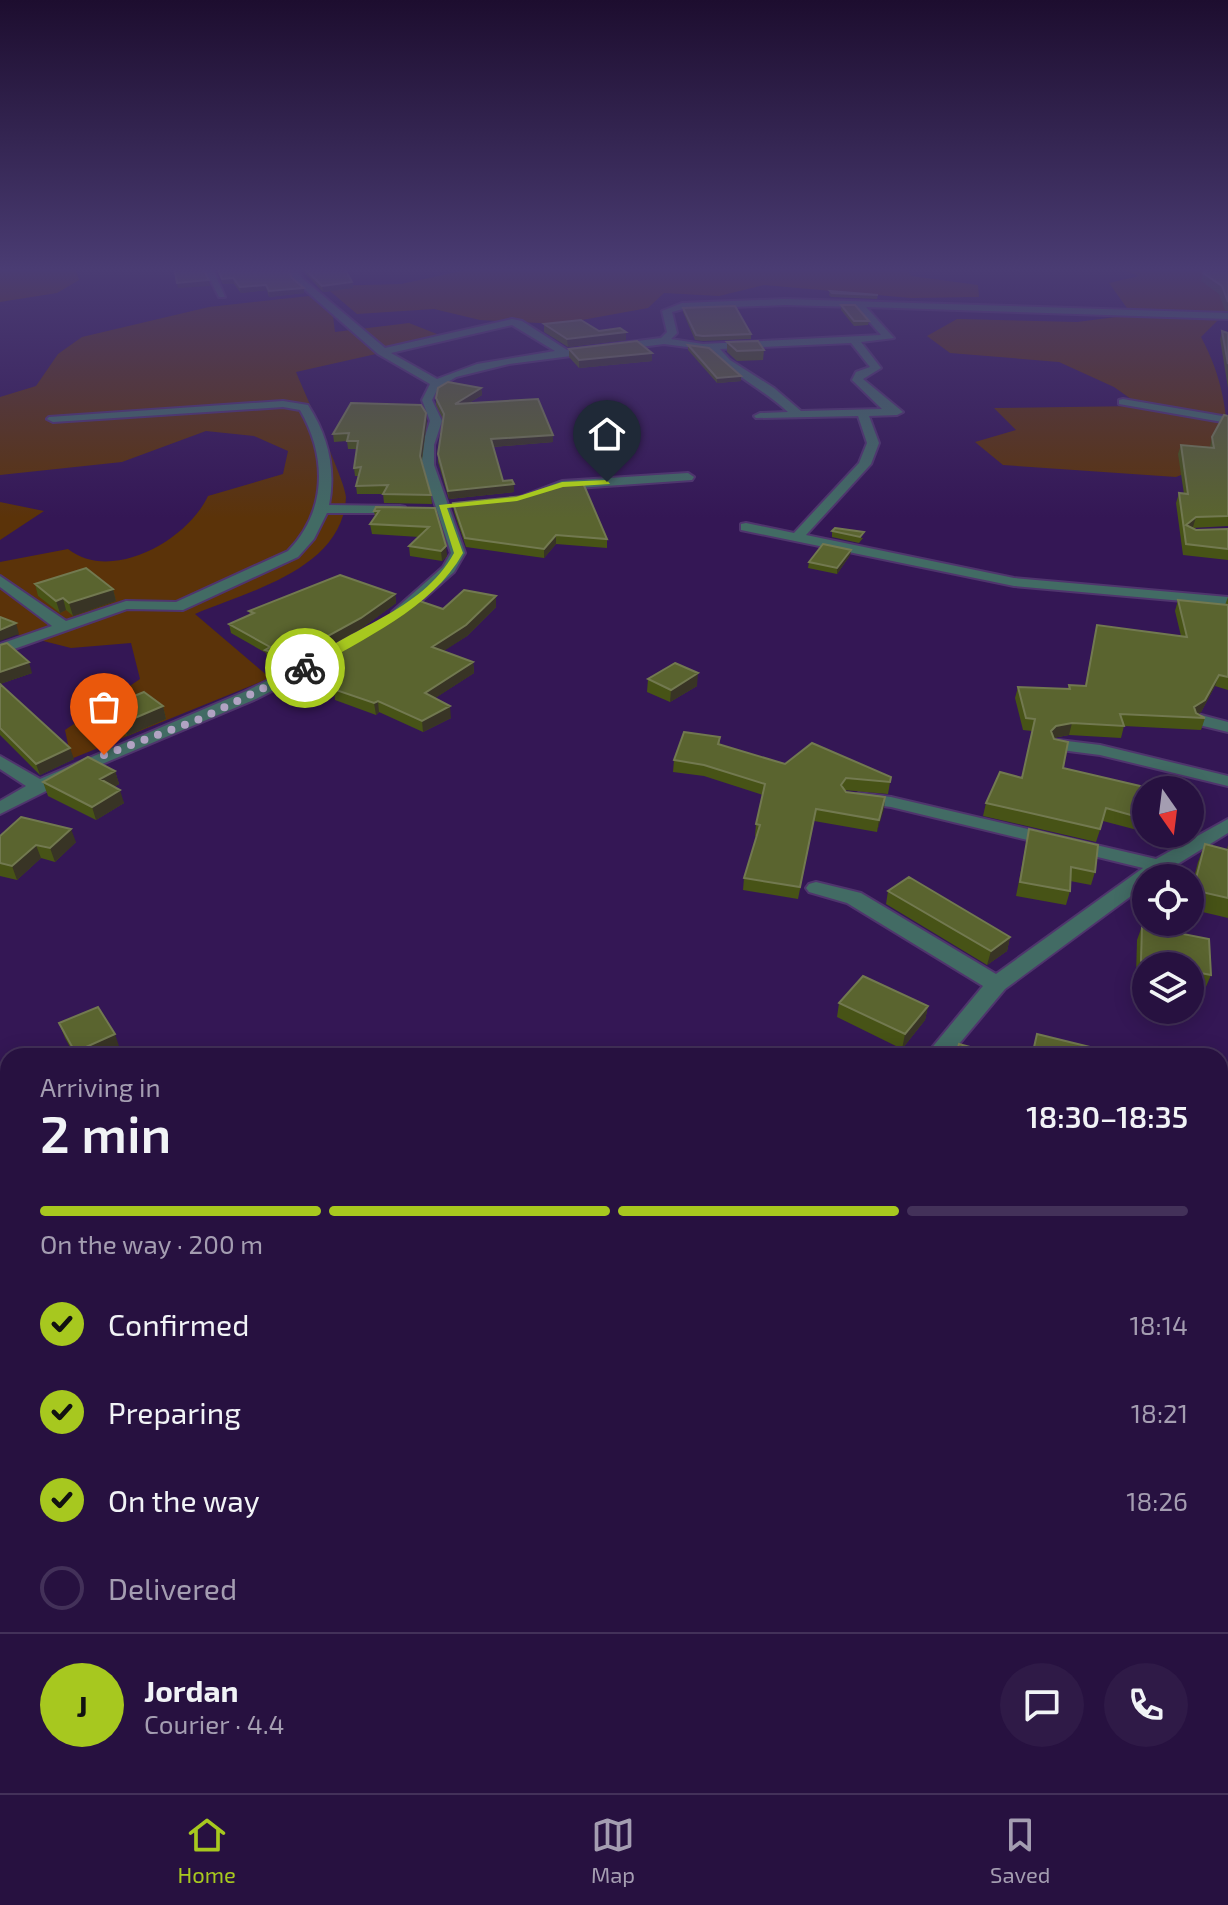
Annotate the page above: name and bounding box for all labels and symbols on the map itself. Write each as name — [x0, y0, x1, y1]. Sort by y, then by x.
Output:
pin — [573, 400, 641, 482]
courier — [265, 628, 345, 708]
pin — [70, 673, 138, 755]
north arrow — [1132, 776, 1204, 848]

